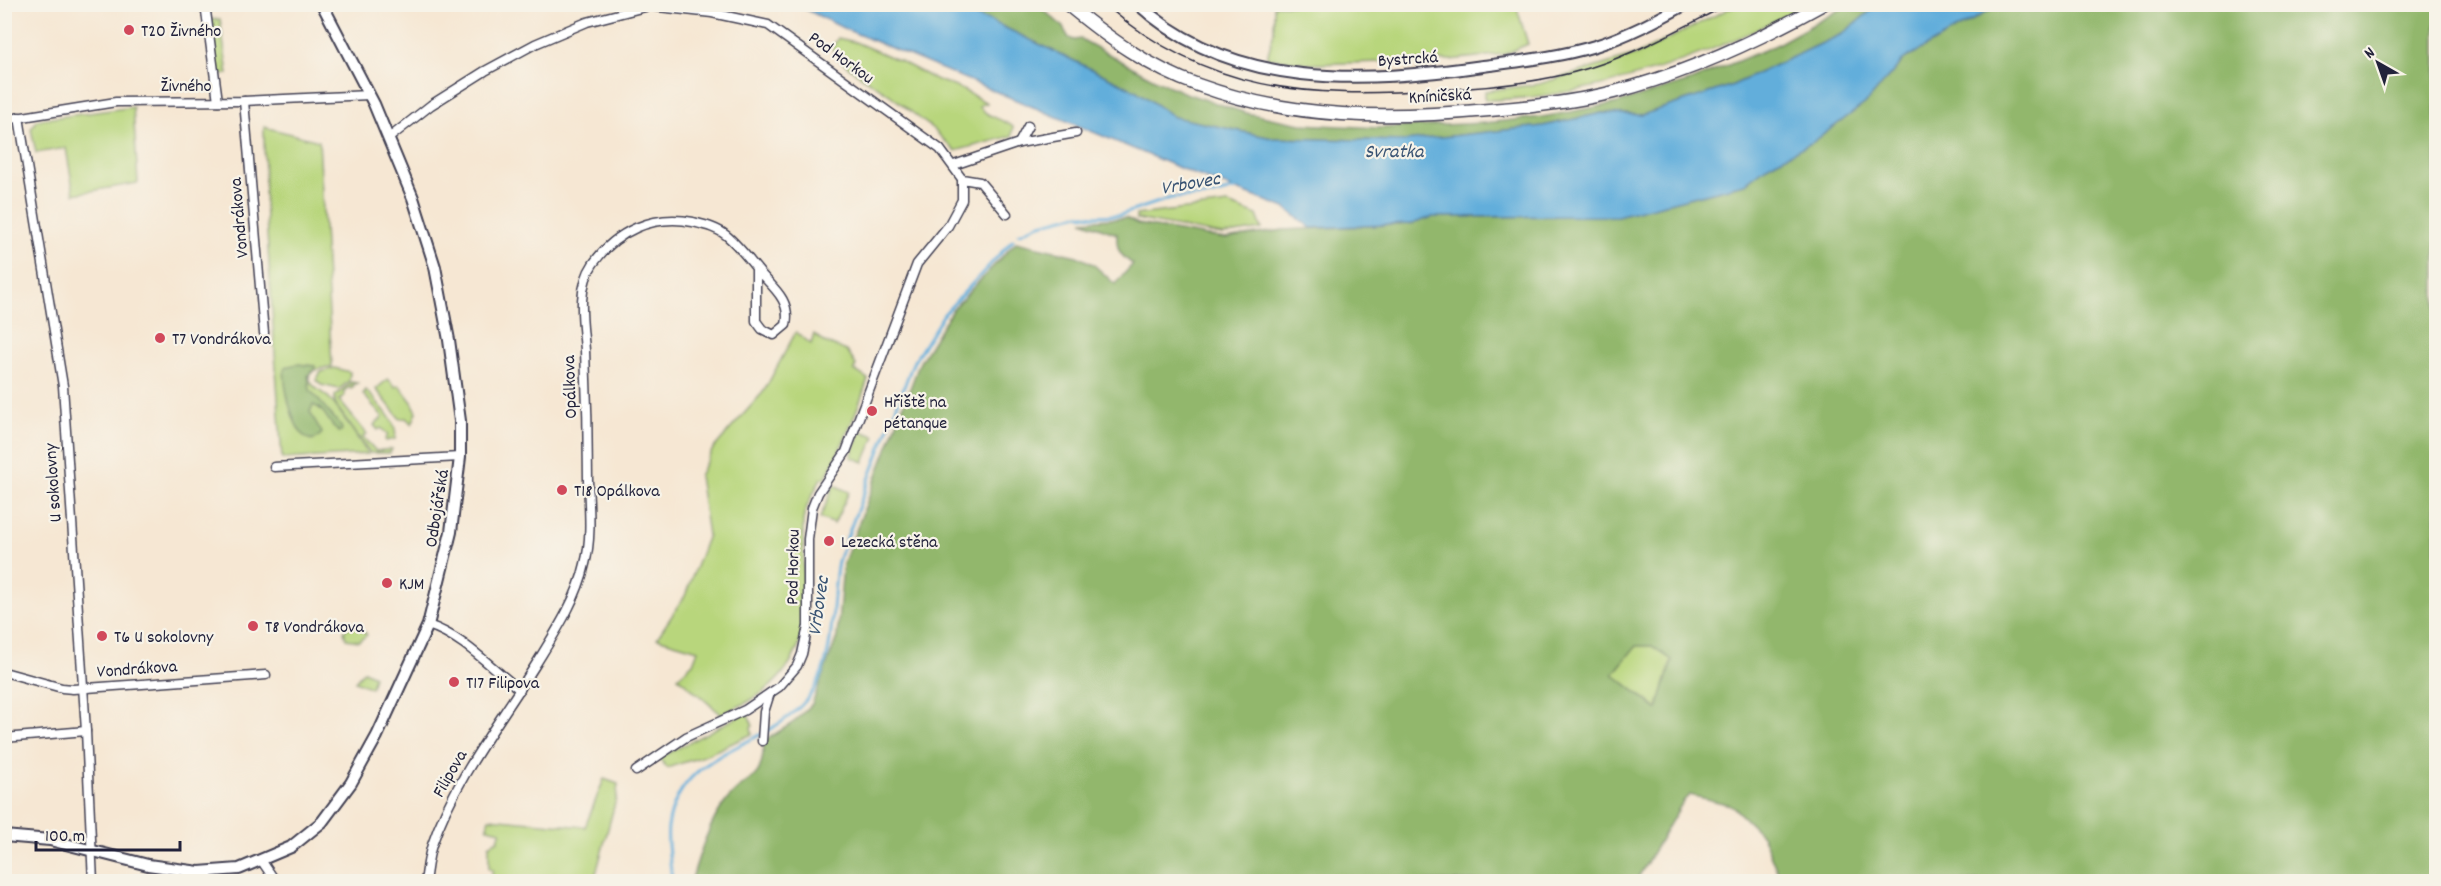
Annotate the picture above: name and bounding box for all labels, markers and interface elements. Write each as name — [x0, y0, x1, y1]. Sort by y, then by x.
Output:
place label: T20 Živného — [141, 20, 221, 45]
marker: T20 Živného — [122, 23, 136, 37]
street label: Pod Horkou — [803, 27, 879, 91]
north arrow — [2348, 33, 2408, 93]
text: N — [2360, 42, 2380, 65]
street label: Bystrcká — [1377, 46, 1439, 75]
street label: Živného — [160, 75, 212, 100]
street label: Kníničská — [1408, 83, 1472, 112]
water label: Svratka — [1365, 139, 1425, 167]
water label: Vrbovec — [1159, 166, 1223, 204]
street label: Vondrákova — [224, 176, 256, 259]
place label: T7 Vondrákova — [172, 328, 271, 353]
marker: T7 Vondrákova — [153, 331, 167, 345]
street label: Opálkova — [558, 354, 585, 419]
place label: Hřiště na pétanque — [884, 391, 947, 437]
marker: Hřiště na pétanque — [865, 404, 879, 418]
street label: U sokolovny — [39, 442, 70, 523]
street label: Odbojářská — [420, 467, 457, 549]
place label: T18 Opálkova — [574, 480, 660, 505]
marker: T18 Opálkova — [555, 483, 569, 497]
street label: Pod Horkou — [781, 529, 808, 605]
place label: Lezecká stěna — [841, 531, 938, 556]
marker: Lezecká stěna — [822, 534, 836, 548]
place label: KJM — [399, 573, 424, 598]
water label: Vrbovec — [802, 574, 838, 638]
marker: KJM — [380, 576, 394, 590]
place label: T8 Vondrákova — [265, 616, 365, 641]
marker: T8 Vondrákova — [246, 619, 260, 633]
place label: T6 U sokolovny — [114, 626, 214, 651]
marker: T6 U sokolovny — [95, 629, 109, 643]
street label: Vondrákova — [96, 655, 179, 686]
place label: T17 Filipova — [466, 672, 540, 697]
marker: T17 Filipova — [447, 675, 461, 689]
street label: Filipova — [428, 745, 475, 803]
scale bar — [36, 814, 180, 852]
text: 100 m — [45, 825, 85, 850]

